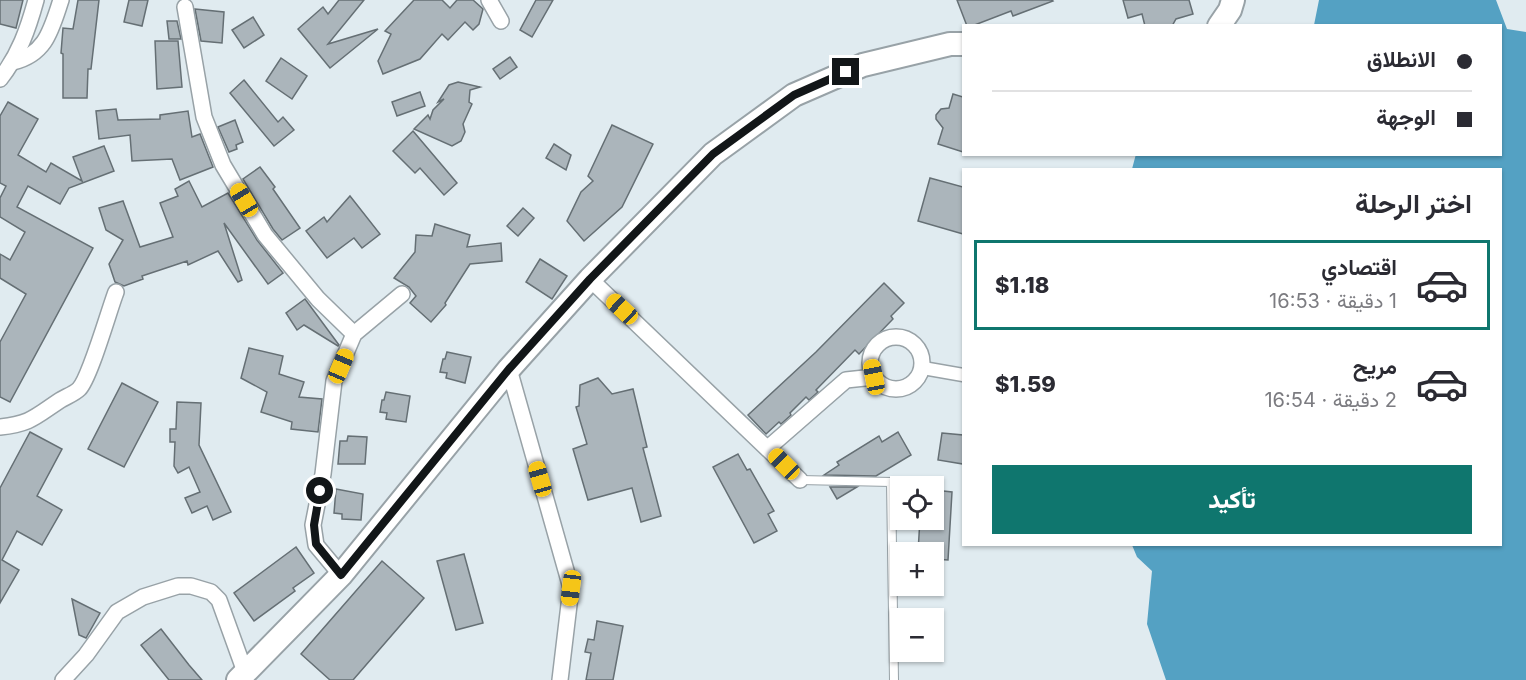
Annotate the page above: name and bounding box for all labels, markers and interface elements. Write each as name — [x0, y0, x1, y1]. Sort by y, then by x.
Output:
text: الانطلاق — [1367, 46, 1436, 72]
route end — [832, 58, 859, 85]
text: الوجهة — [1376, 104, 1436, 130]
car — [227, 180, 261, 220]
text: اختر الرحلة — [1355, 187, 1472, 220]
text: اقتصادي — [1321, 254, 1397, 280]
icon: car — [1415, 258, 1469, 312]
text: $1.18 — [995, 272, 1049, 298]
text: 1 دقيقة · 16:53 — [1269, 289, 1397, 313]
car — [603, 290, 641, 328]
car — [326, 346, 356, 386]
text: مريح — [1353, 353, 1397, 379]
icon: car — [1415, 357, 1469, 411]
car — [862, 358, 886, 396]
text: $1.59 — [995, 371, 1056, 397]
text: 2 دقيقة · 16:54 — [1264, 388, 1397, 412]
car — [765, 445, 803, 483]
car — [526, 459, 554, 499]
button: تأكيد — [992, 465, 1472, 534]
map controls — [890, 476, 944, 662]
button: locate — [890, 476, 944, 530]
route start — [306, 477, 333, 504]
button: + — [890, 542, 944, 596]
car — [560, 569, 582, 607]
button: − — [890, 608, 944, 662]

